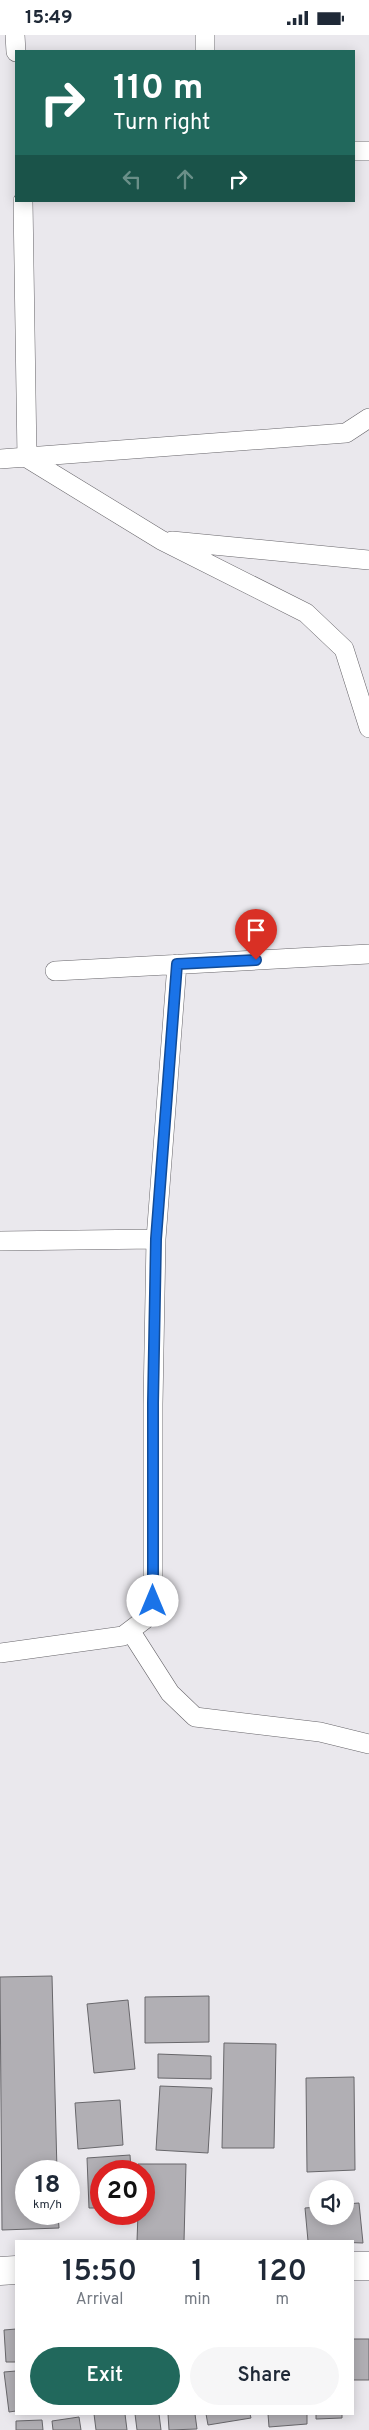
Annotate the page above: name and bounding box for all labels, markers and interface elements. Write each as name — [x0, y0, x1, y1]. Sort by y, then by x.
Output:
text: 15:49 — [25, 6, 73, 30]
text: 110 m — [113, 67, 203, 111]
icon: right — [30, 70, 95, 135]
text: Turn right — [113, 110, 210, 137]
icon: left — [118, 165, 146, 193]
icon: ahead — [171, 165, 199, 193]
icon: right — [224, 165, 252, 193]
pin — [235, 909, 277, 960]
icon: arrive — [242, 916, 270, 944]
position arrow — [126, 1574, 178, 1626]
speed limit sign: 20 — [90, 2160, 155, 2225]
text: 18 — [35, 2170, 60, 2202]
map controls — [309, 2180, 354, 2225]
button: sound — [309, 2180, 354, 2225]
text: km/h — [33, 2197, 62, 2213]
text: 15:50 — [62, 2254, 137, 2291]
text: 1 — [191, 2254, 203, 2291]
text: 120 — [257, 2254, 307, 2291]
text: Arrival — [76, 2290, 123, 2310]
text: min — [184, 2290, 211, 2310]
text: m — [276, 2290, 289, 2310]
button: Exit — [30, 2347, 180, 2405]
button: Share — [190, 2347, 339, 2405]

